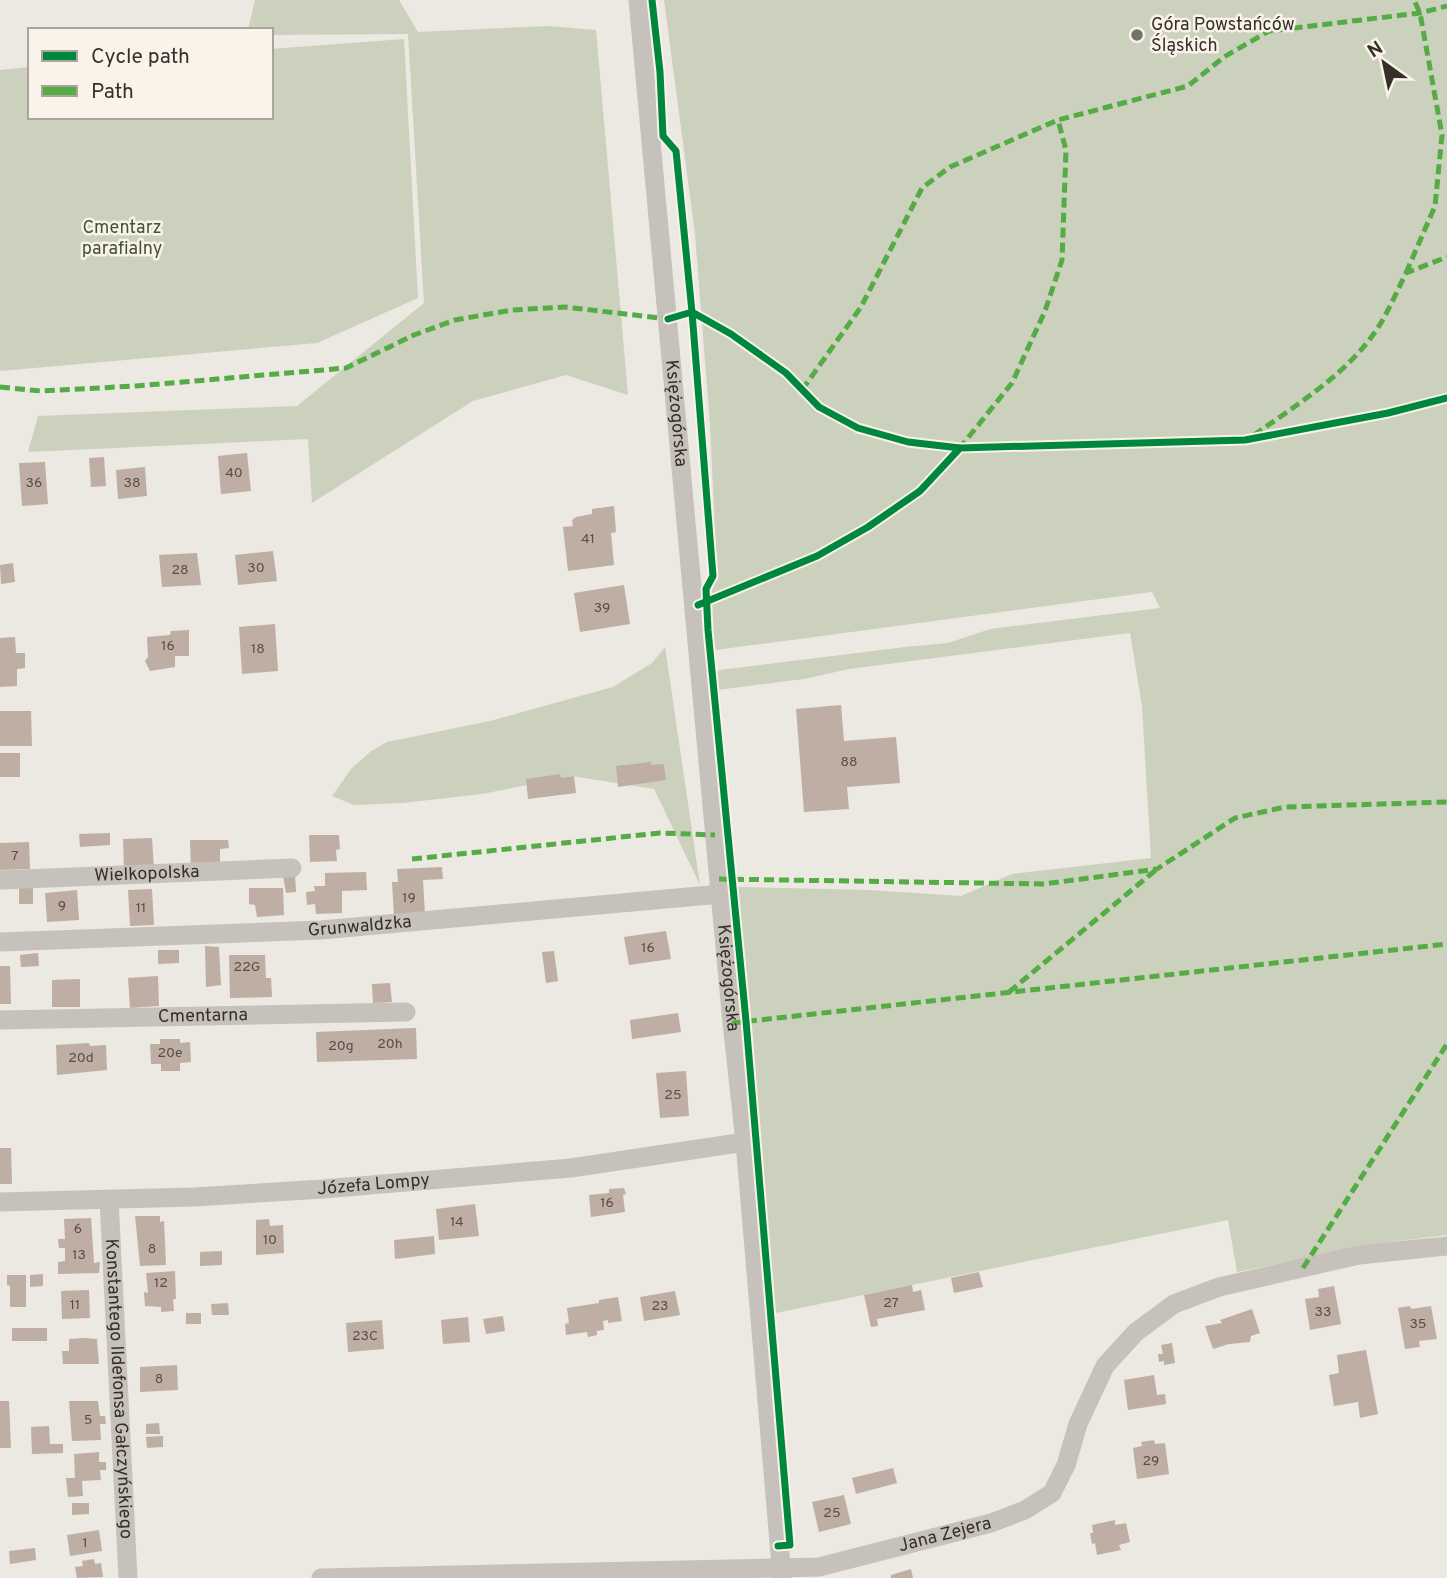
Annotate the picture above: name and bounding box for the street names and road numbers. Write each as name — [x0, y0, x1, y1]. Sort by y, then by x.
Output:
street label: Księżogórska — [660, 359, 692, 468]
street label: Wielkopolska — [94, 860, 200, 888]
street label: Grunwaldzka — [307, 910, 413, 942]
street label: Księżogórska — [711, 923, 744, 1033]
street label: Cmentarna — [158, 1004, 248, 1028]
street label: Józefa Lompy — [317, 1169, 431, 1201]
street label: Konstantego Ildefonsa Gałczyńskiego — [99, 1238, 138, 1540]
street label: Jana Zejera — [896, 1512, 994, 1558]

